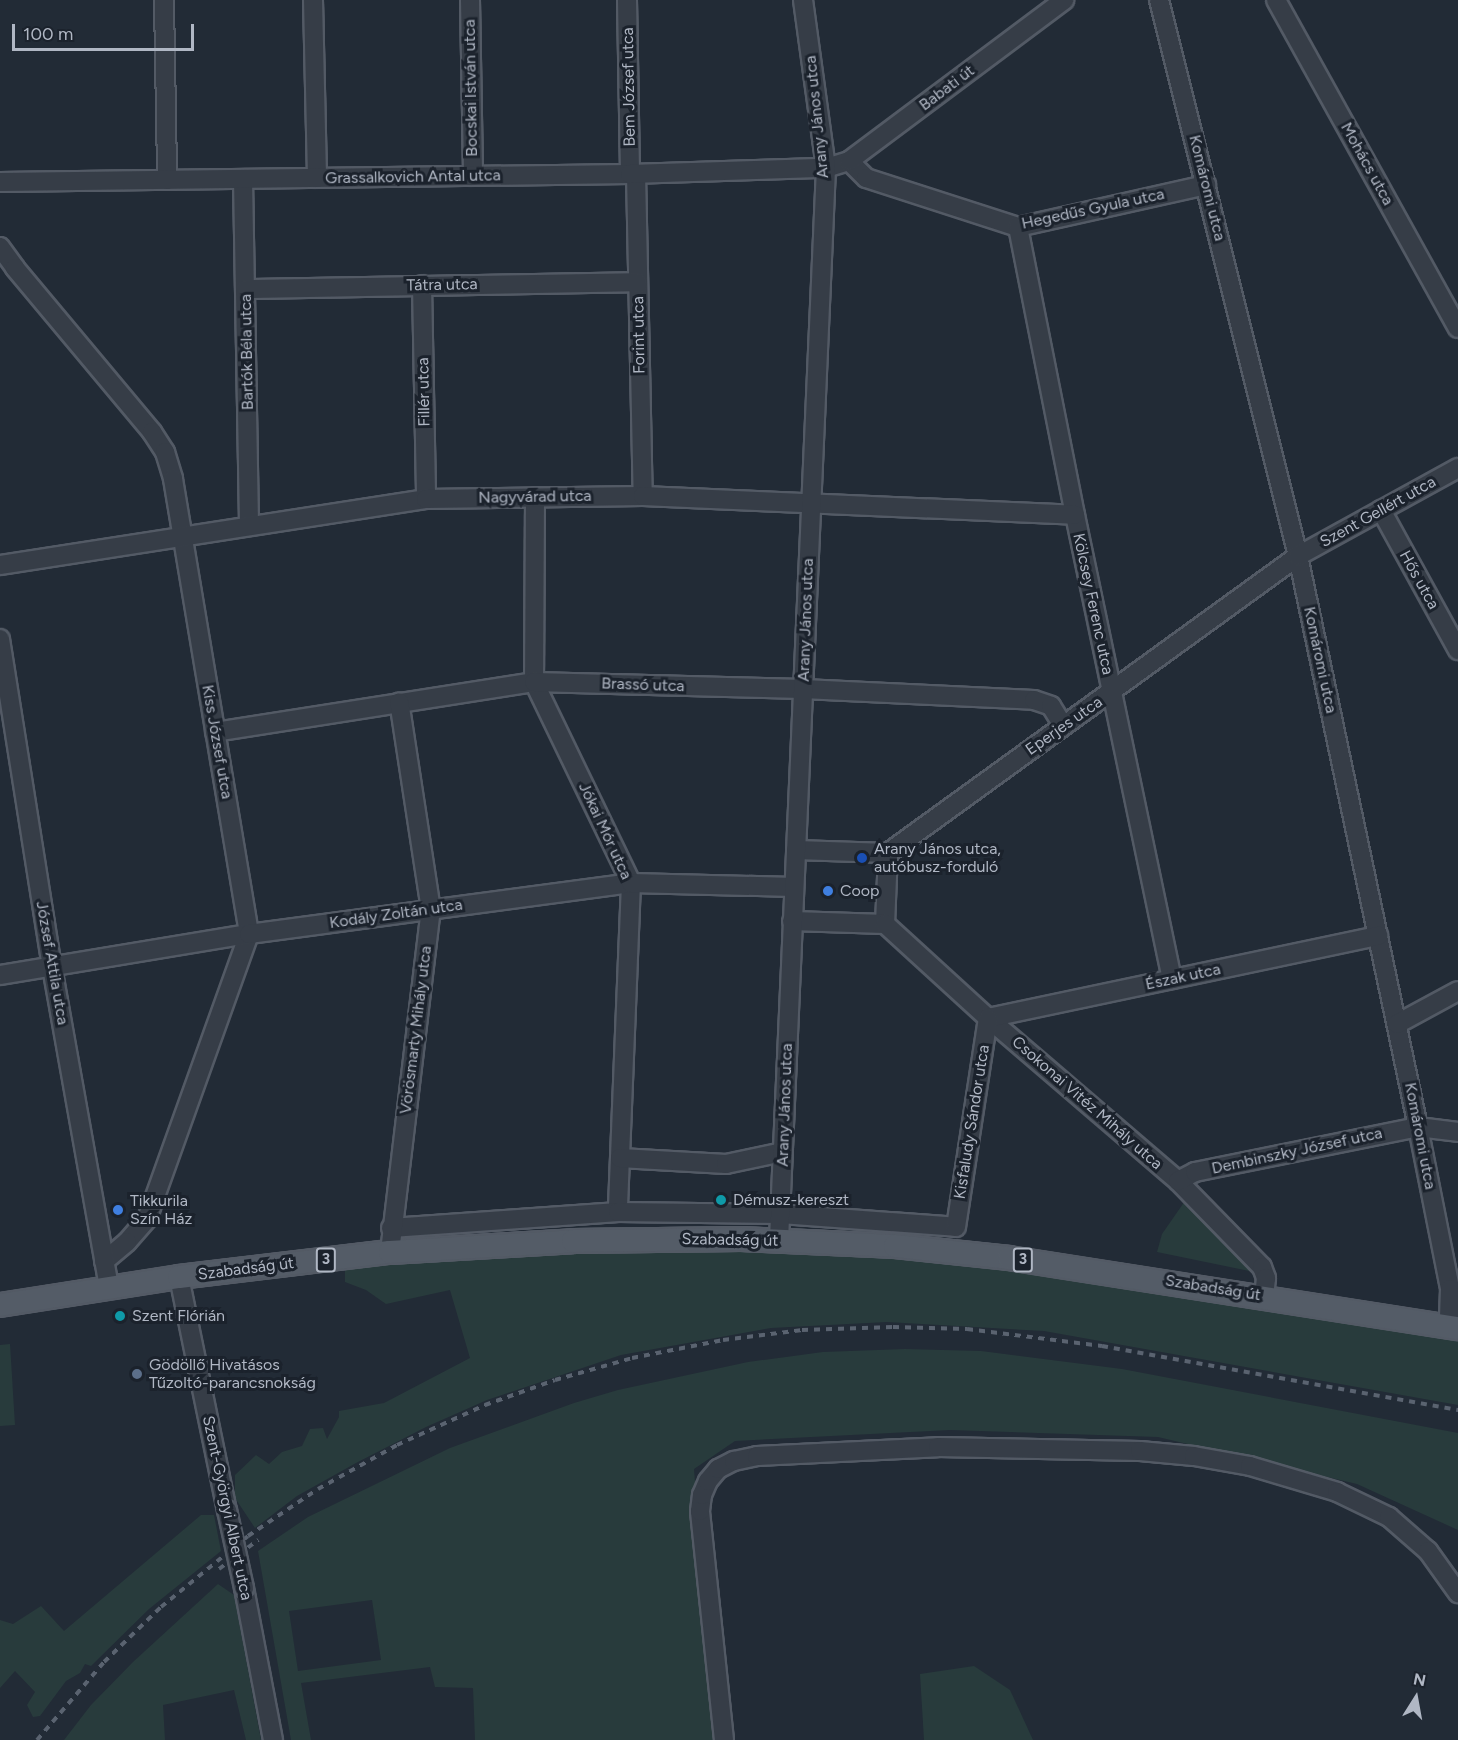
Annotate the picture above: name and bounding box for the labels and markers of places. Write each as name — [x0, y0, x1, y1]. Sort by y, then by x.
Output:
place label: Arany János utca, autóbusz-forduló — [874, 839, 1001, 877]
marker: Arany János utca, autóbusz-forduló — [855, 851, 869, 865]
place label: Coop — [840, 881, 880, 901]
marker: Coop — [821, 884, 835, 898]
place label: Démusz-kereszt — [733, 1190, 849, 1210]
place label: Tikkurila Szín Ház — [130, 1191, 192, 1229]
marker: Démusz-kereszt — [714, 1193, 728, 1207]
marker: Tikkurila Szín Ház — [111, 1203, 125, 1217]
place label: Szent Flórián — [132, 1306, 225, 1326]
marker: Szent Flórián — [113, 1309, 127, 1323]
place label: Gödöllő Hivatásos Tűzoltó-parancsnokság — [149, 1355, 316, 1393]
marker: Gödöllő Hivatásos Tűzoltó-parancsnokság — [130, 1367, 144, 1381]

